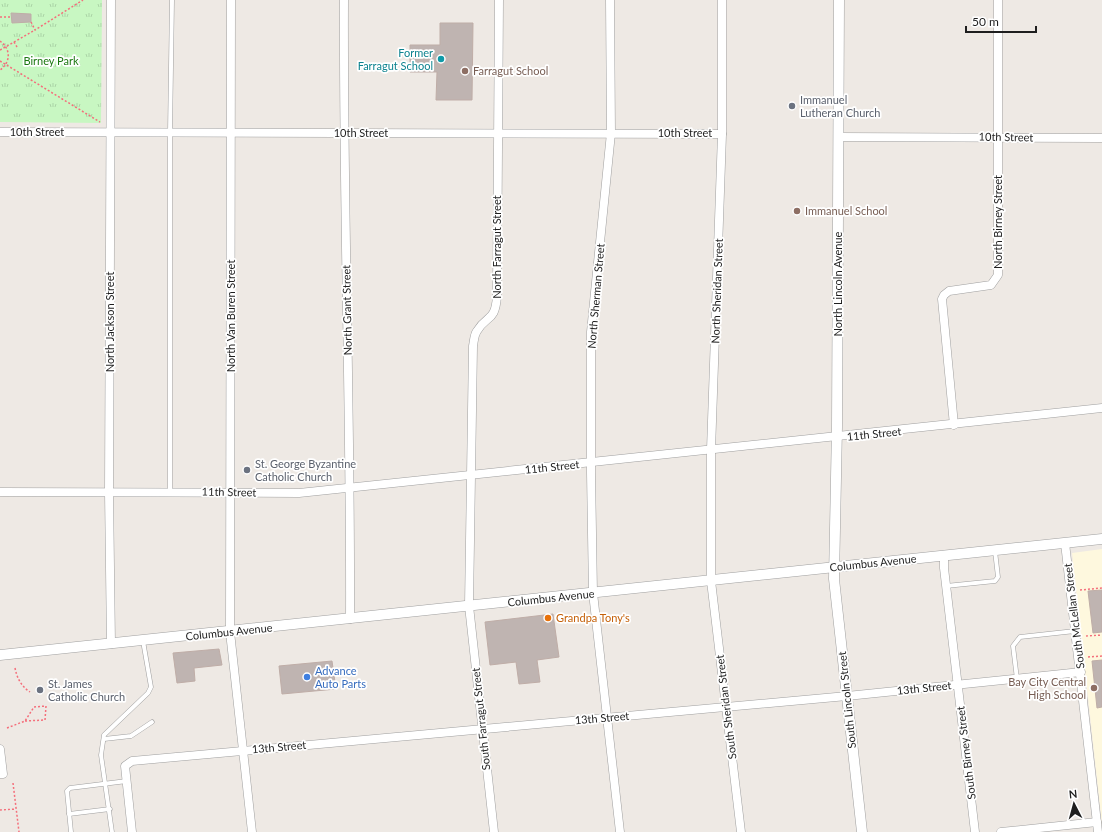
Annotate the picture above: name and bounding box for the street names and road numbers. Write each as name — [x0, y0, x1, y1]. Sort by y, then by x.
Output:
street label: 10th Street — [10, 125, 64, 138]
street label: 10th Street — [334, 126, 388, 139]
street label: 10th Street — [658, 126, 712, 139]
street label: 10th Street — [979, 130, 1033, 143]
street label: North Birney Street — [991, 175, 1004, 269]
street label: North Farragut Street — [490, 195, 503, 299]
street label: North Lincoln Avenue — [831, 231, 844, 336]
street label: North Sheridan Street — [708, 238, 725, 344]
street label: North Sherman Street — [584, 243, 607, 349]
street label: North Van Buren Street — [224, 260, 237, 372]
street label: North Grant Street — [339, 265, 354, 355]
street label: North Jackson Street — [103, 272, 116, 372]
street label: 11th Street — [846, 424, 902, 443]
street label: 11th Street — [524, 457, 580, 476]
street label: 11th Street — [202, 485, 256, 498]
street label: Columbus Avenue — [829, 551, 917, 574]
street label: South McLellan Street — [1061, 563, 1086, 669]
street label: Columbus Avenue — [507, 586, 595, 609]
street label: Columbus Avenue — [185, 620, 273, 643]
street label: South Lincoln Street — [835, 651, 858, 749]
street label: South Sheridan Street — [713, 654, 738, 760]
street label: South Farragut Street — [469, 667, 492, 771]
street label: 13th Street — [896, 678, 952, 697]
street label: South Birney Street — [953, 706, 978, 800]
street label: 13th Street — [574, 709, 630, 726]
street label: 13th Street — [251, 738, 307, 755]

